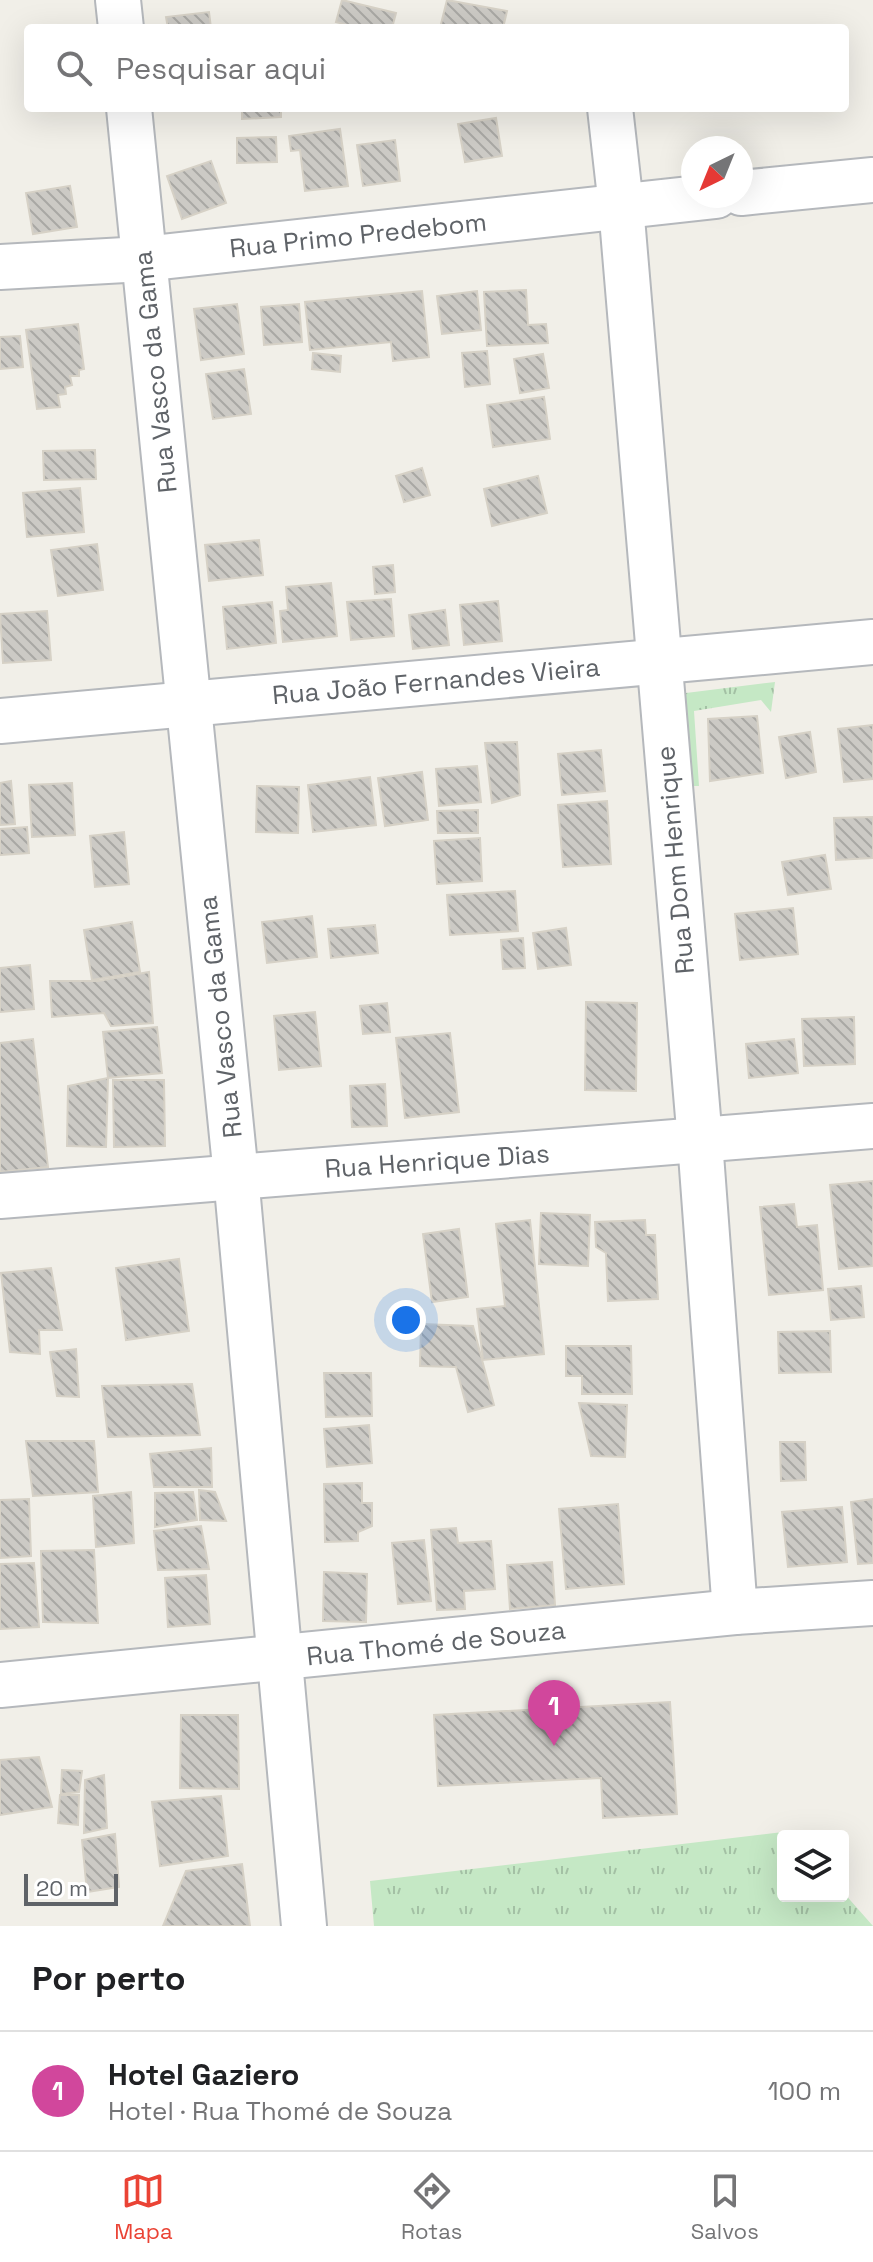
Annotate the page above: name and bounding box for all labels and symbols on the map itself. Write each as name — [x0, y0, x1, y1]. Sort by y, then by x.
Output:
north arrow — [681, 136, 753, 208]
street label: Rua Primo Predebom — [228, 205, 488, 265]
street label: Rua Vasco da Gama — [125, 249, 185, 495]
street label: Rua João Fernandes Vieira — [271, 650, 601, 712]
street label: Rua Dom Henrique — [648, 745, 702, 975]
street label: Rua Vasco da Gama — [190, 894, 250, 1140]
street label: Rua Henrique Dias — [323, 1136, 551, 1186]
your location — [386, 1300, 426, 1340]
street label: Rua Thomé de Souza — [305, 1612, 567, 1674]
pin: 1 — [528, 1680, 580, 1746]
scale bar — [24, 1870, 118, 1906]

